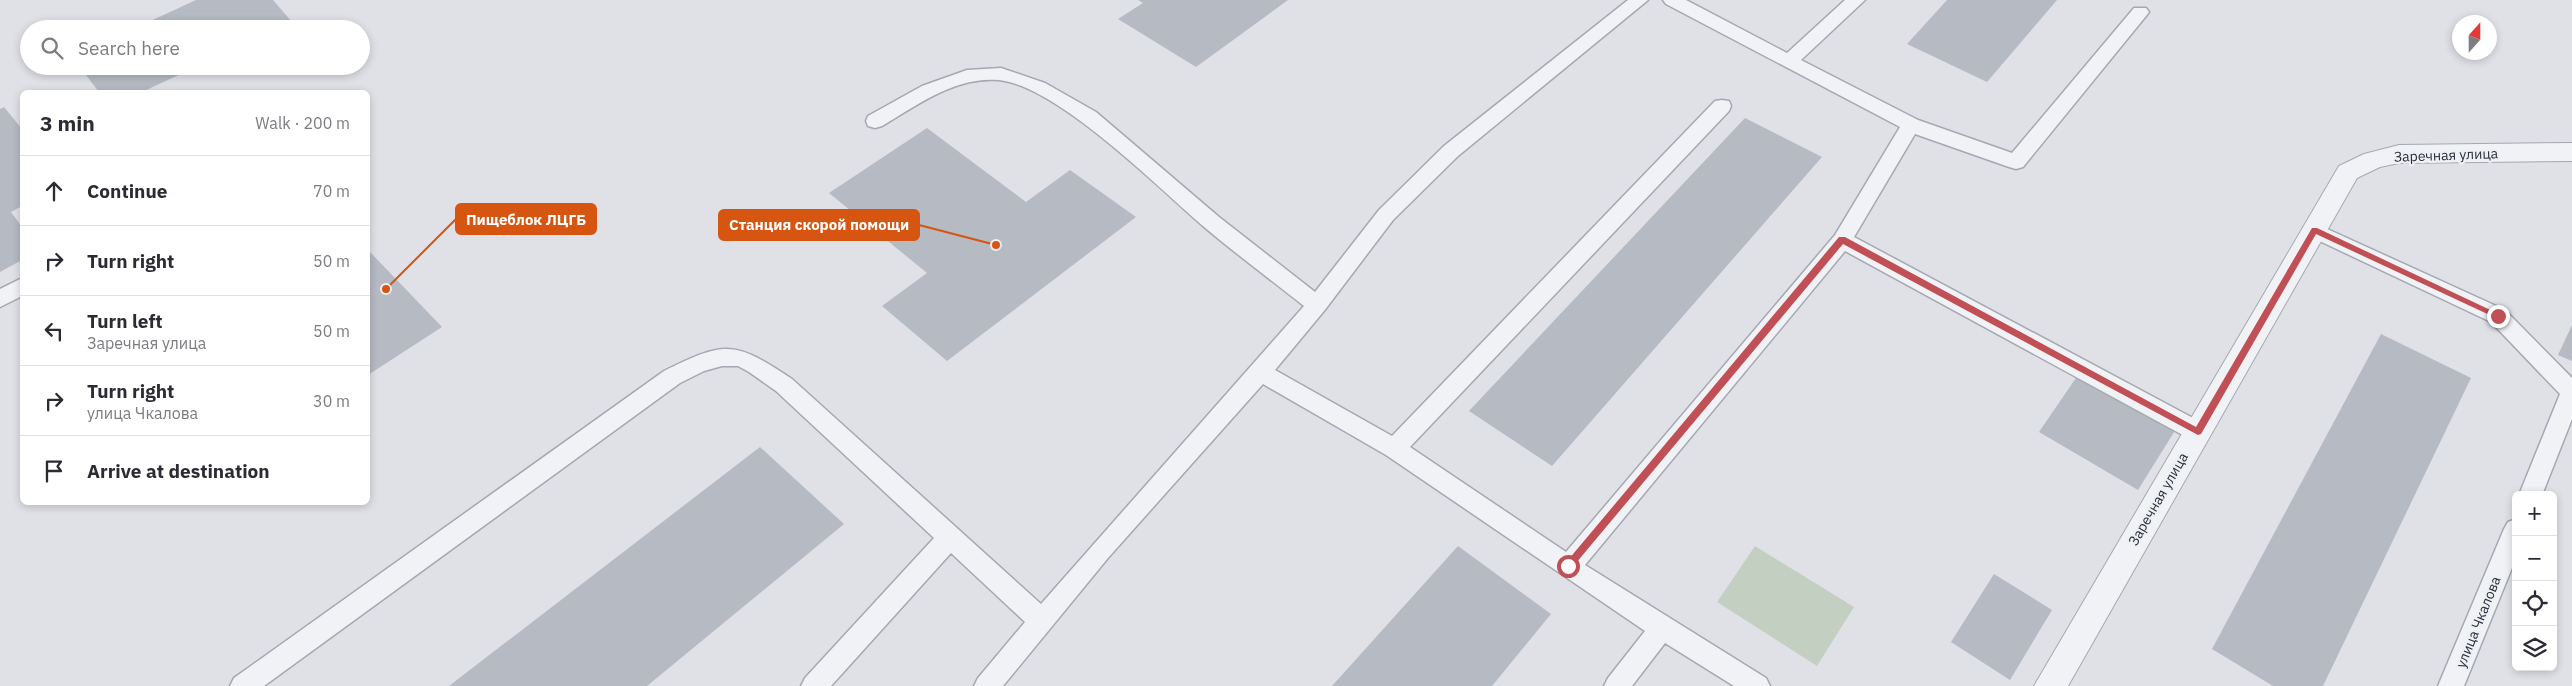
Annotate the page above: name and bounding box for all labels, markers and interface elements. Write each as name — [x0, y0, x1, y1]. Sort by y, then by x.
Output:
north arrow — [2452, 15, 2497, 60]
search box — [20, 20, 370, 75]
icon: search — [38, 34, 66, 62]
text: Search here — [78, 36, 180, 60]
text: 3 min — [40, 109, 95, 137]
text: Walk · 200 m — [255, 113, 350, 133]
street label: Заречная улица — [2394, 144, 2499, 166]
icon: ahead — [40, 177, 68, 205]
text: Continue — [87, 179, 167, 203]
text: 70 m — [313, 181, 350, 201]
callout: Пищеблок ЛЦГБ — [456, 204, 596, 234]
text: Пищеблок ЛЦГБ — [466, 210, 586, 229]
callout: Станция скорой помощи — [719, 210, 919, 240]
text: Станция скорой помощи — [729, 215, 909, 234]
icon: right — [40, 247, 68, 275]
text: Turn right — [87, 249, 174, 273]
text: 50 m — [313, 251, 350, 271]
route end — [2487, 305, 2510, 328]
text: Turn left — [87, 309, 163, 333]
icon: left — [40, 317, 68, 345]
text: 50 m — [313, 321, 350, 341]
text: Заречная улица — [87, 333, 206, 353]
text: Turn right — [87, 379, 174, 403]
icon: right — [40, 387, 68, 415]
text: 30 m — [313, 391, 350, 411]
text: улица Чкалова — [87, 403, 198, 423]
street label: Заречная улица — [2124, 449, 2192, 549]
icon: arrive — [40, 457, 68, 485]
text: Arrive at destination — [87, 459, 270, 483]
map controls — [2512, 491, 2557, 671]
button: + — [2512, 491, 2557, 536]
button: − — [2512, 536, 2557, 581]
route start — [1557, 555, 1580, 578]
street label: улица Чкалова — [2451, 573, 2505, 670]
button: locate — [2512, 581, 2557, 626]
button: layers — [2512, 626, 2557, 671]

